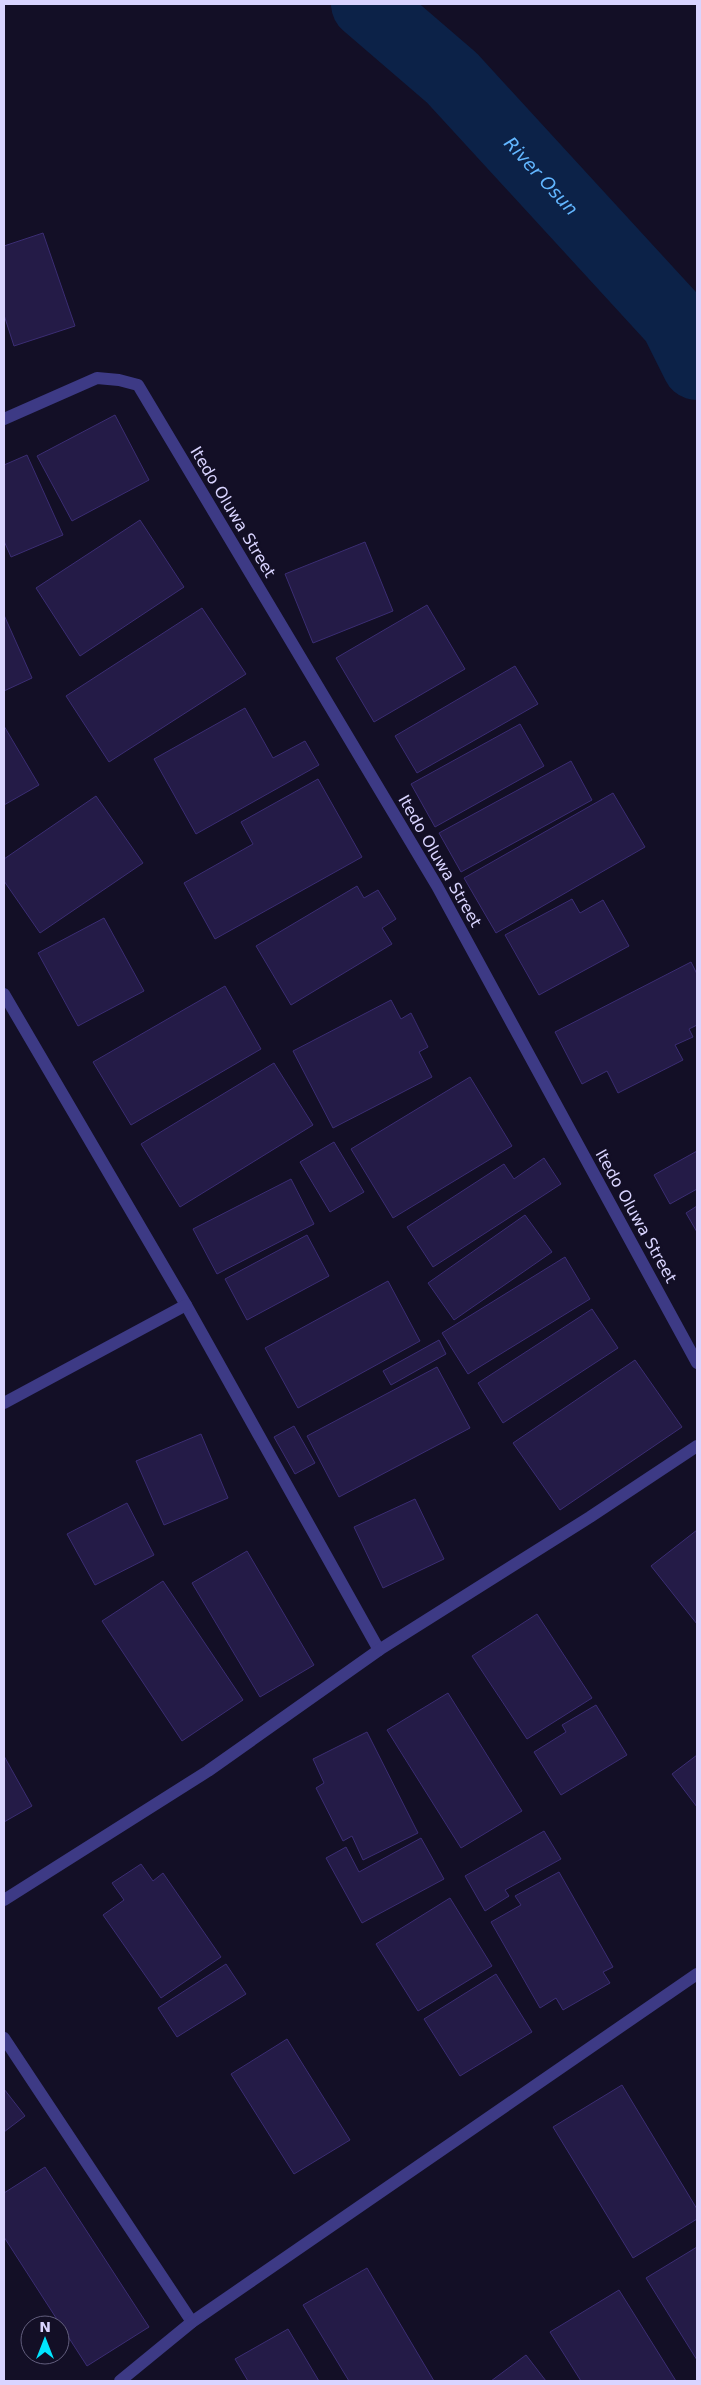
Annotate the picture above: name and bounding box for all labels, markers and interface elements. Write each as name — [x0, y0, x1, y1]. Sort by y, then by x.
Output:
water label: River Osun — [500, 132, 583, 219]
street label: Itedo Oluwa Street — [186, 443, 280, 581]
street label: Itedo Oluwa Street — [394, 791, 486, 931]
street label: Itedo Oluwa Street — [591, 1146, 681, 1286]
north arrow — [20, 2315, 70, 2365]
text: N — [39, 2319, 51, 2335]

